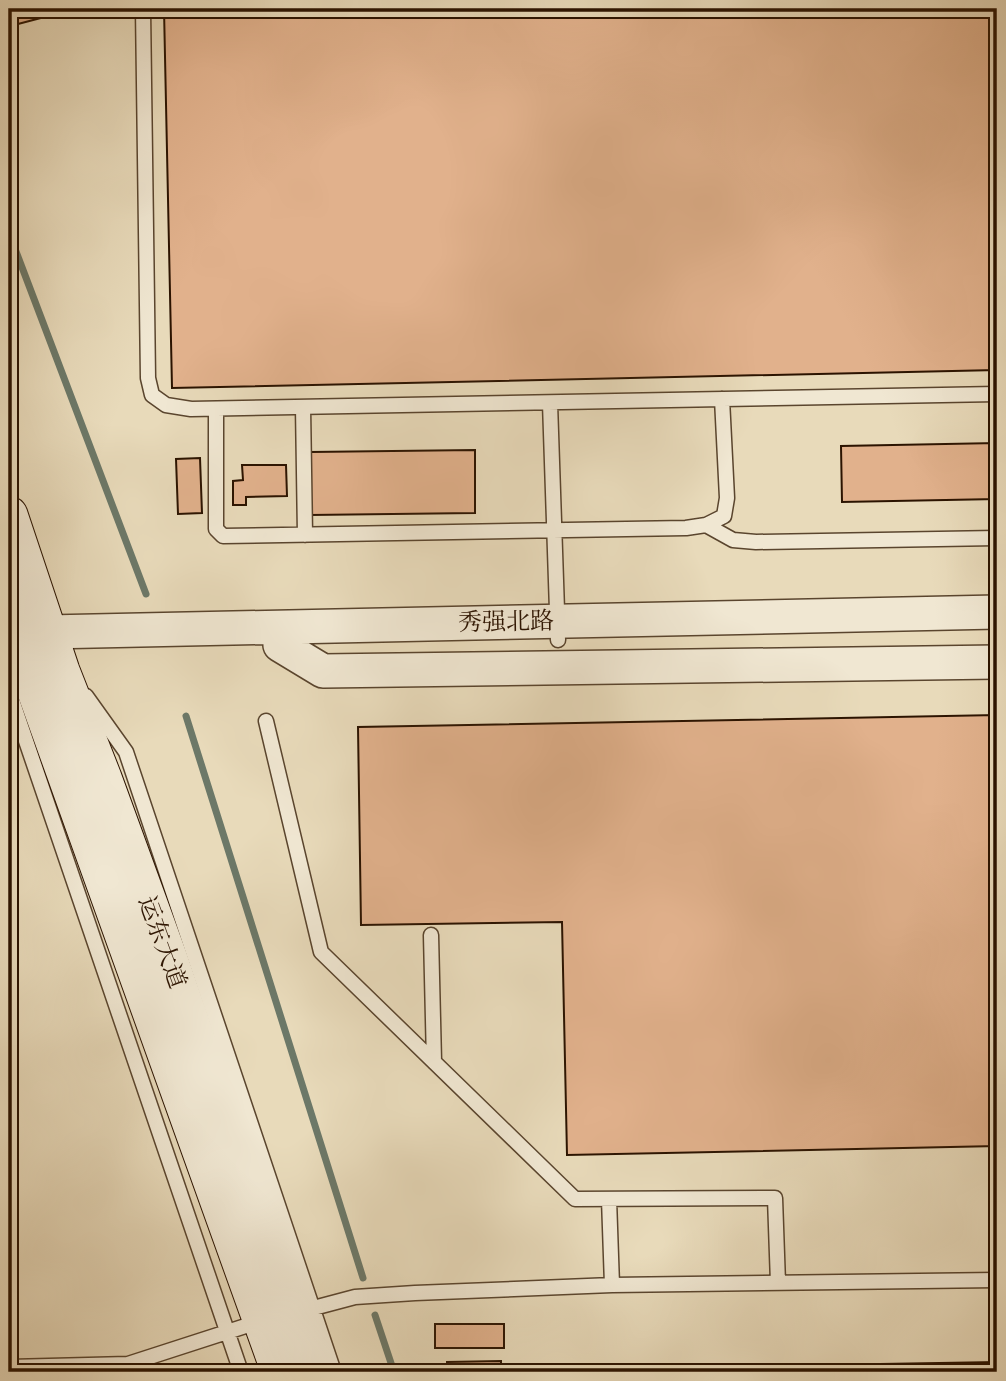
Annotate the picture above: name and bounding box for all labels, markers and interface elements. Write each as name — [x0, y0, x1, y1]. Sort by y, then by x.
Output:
street label: 秀强北路 — [458, 605, 554, 637]
street label: 运东大道 — [132, 892, 194, 992]

